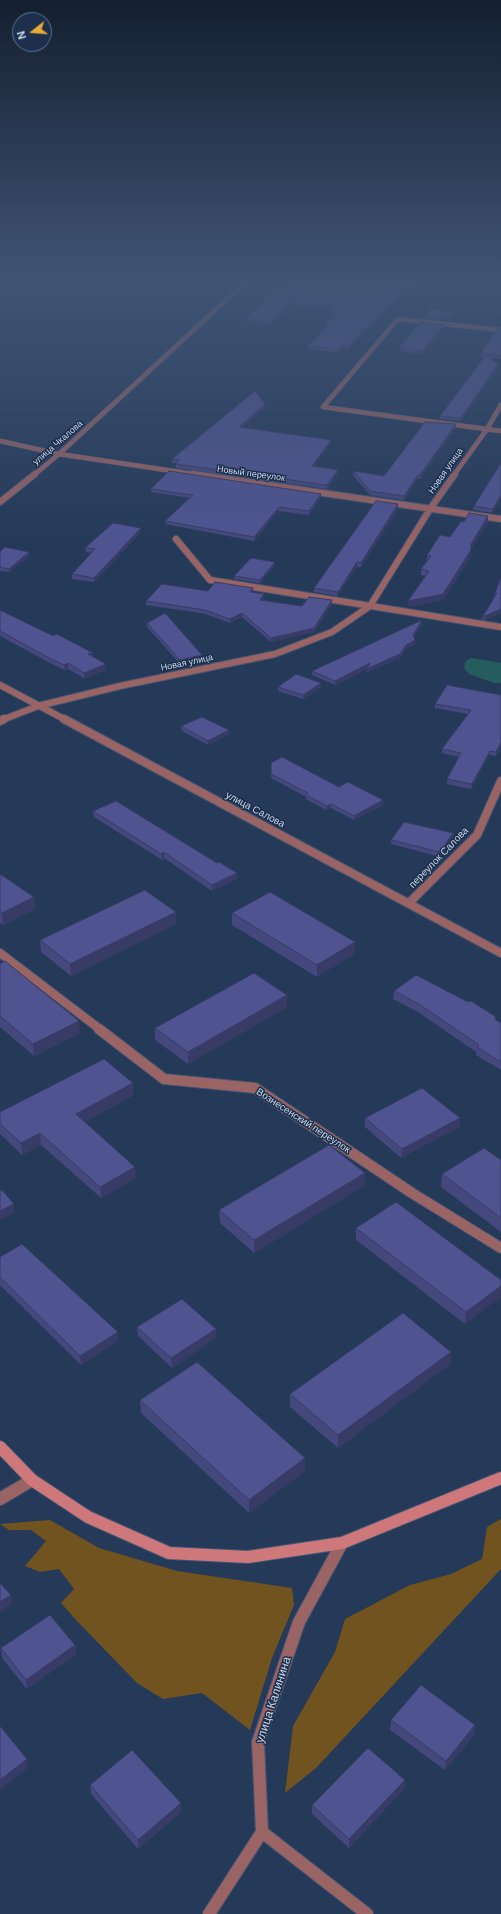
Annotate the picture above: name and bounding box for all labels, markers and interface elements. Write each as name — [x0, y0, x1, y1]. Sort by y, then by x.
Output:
north arrow — [12, 12, 52, 52]
text: N — [14, 29, 29, 41]
street label: улица Чкалова — [31, 418, 85, 468]
street label: Новая улица — [426, 446, 466, 496]
street label: Новый переулок — [216, 464, 286, 484]
street label: Новая улица — [160, 652, 214, 674]
street label: улица Салова — [223, 789, 287, 831]
street label: переулок Салова — [407, 825, 471, 891]
street label: Вознесенский переулок — [254, 1086, 352, 1156]
street label: улица Калинина — [253, 1655, 295, 1745]

